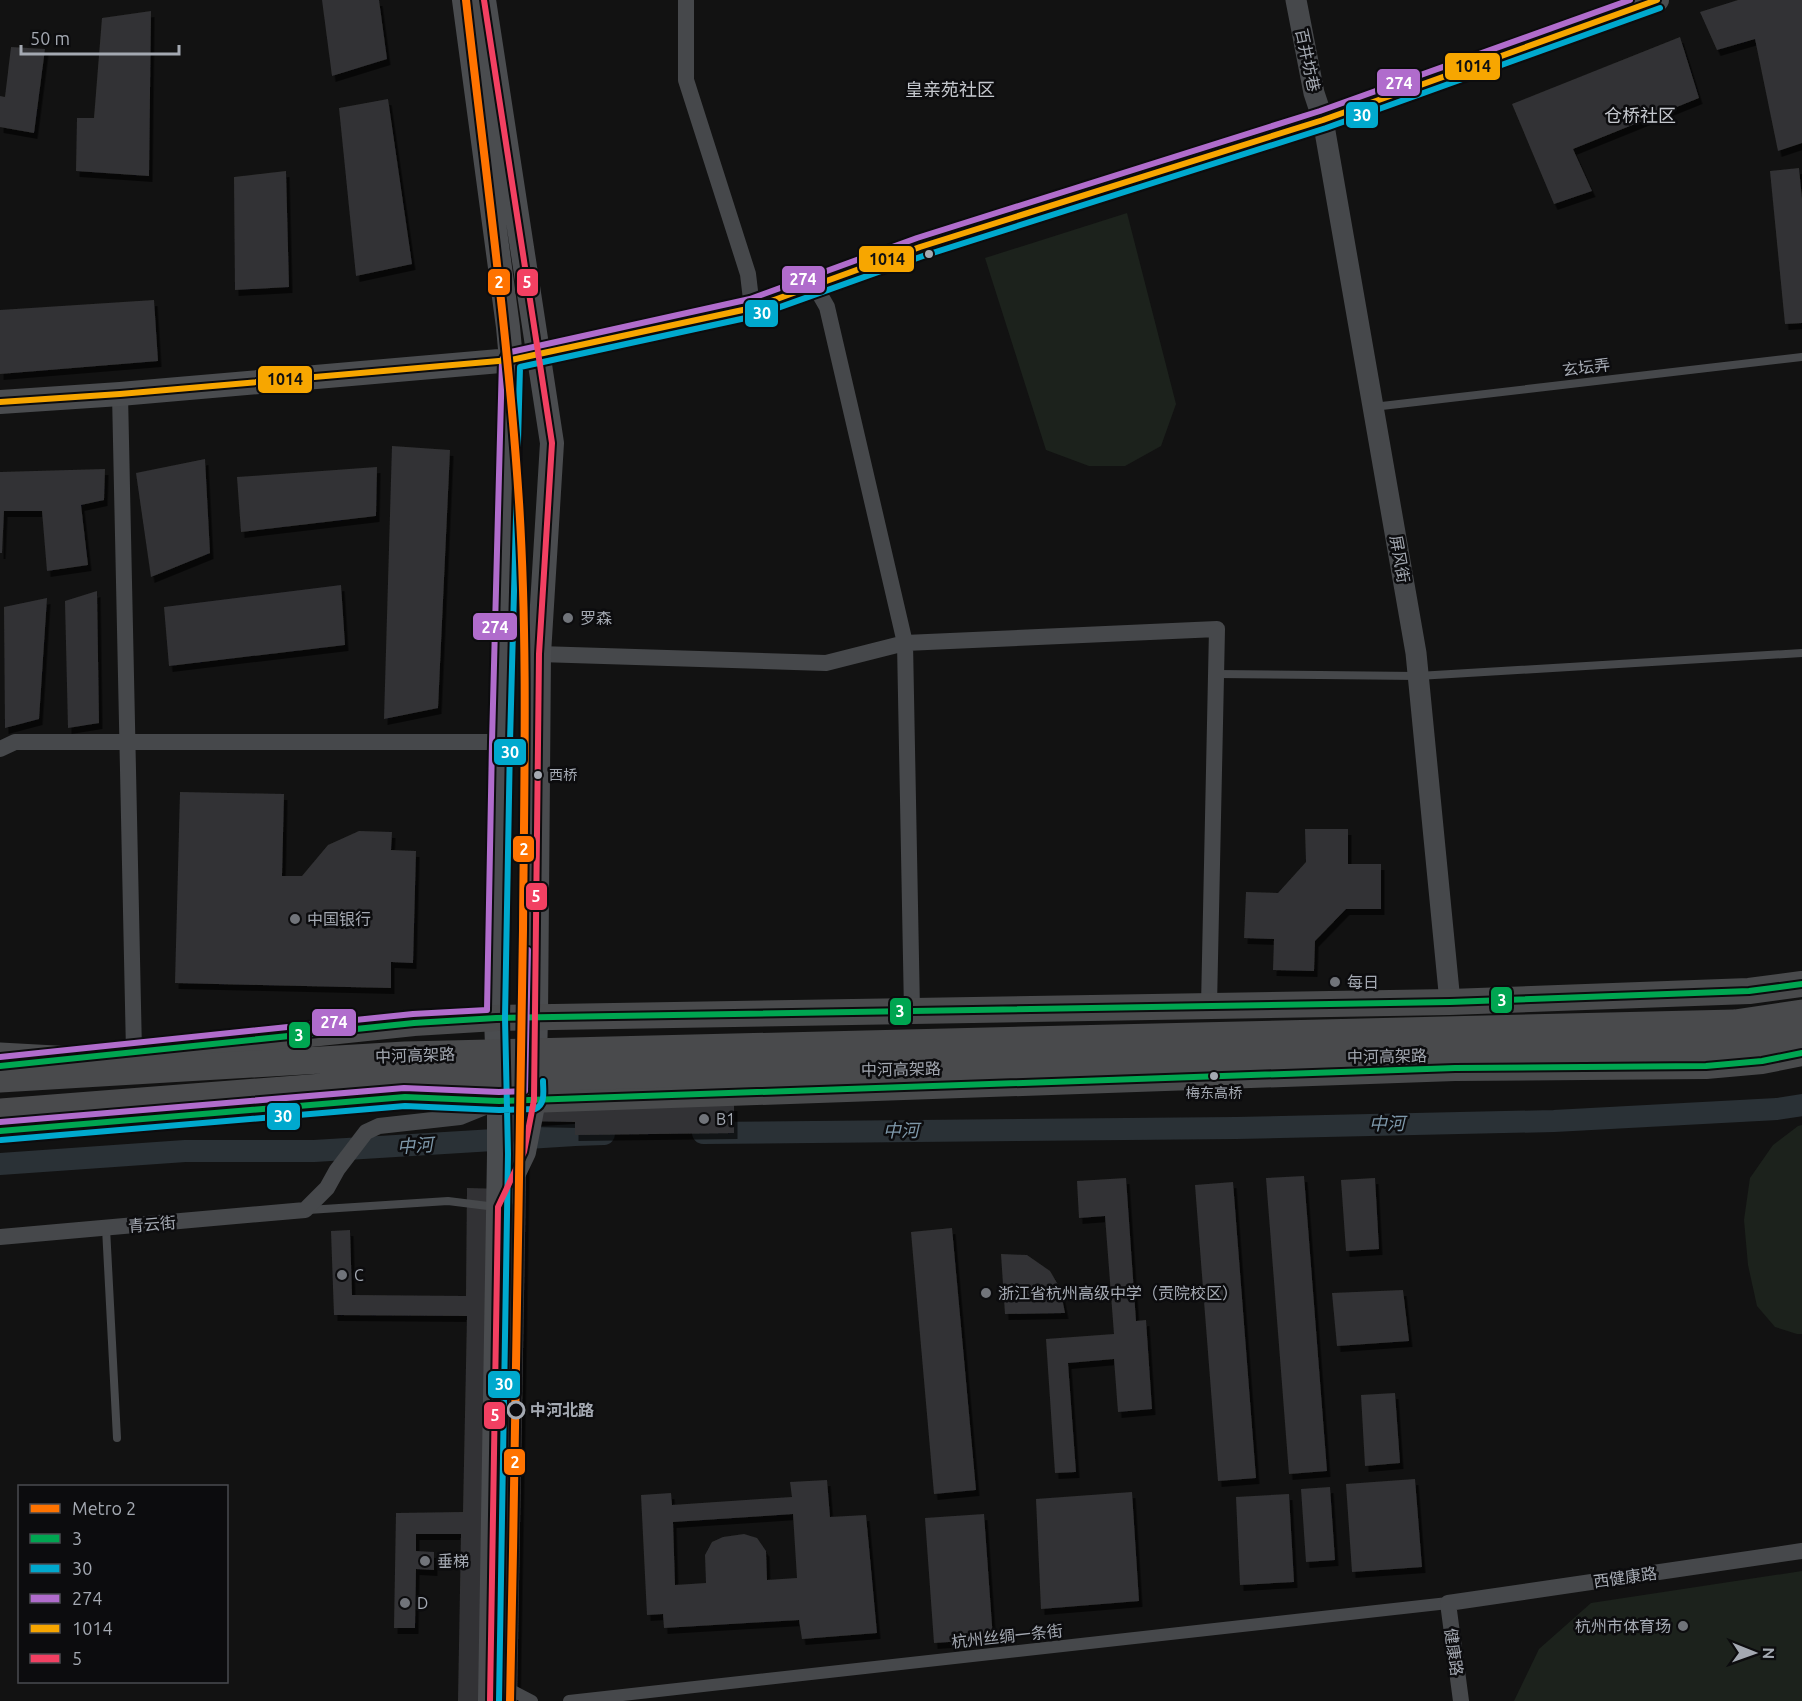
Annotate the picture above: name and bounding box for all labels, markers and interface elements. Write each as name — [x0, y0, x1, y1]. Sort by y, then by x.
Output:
scale bar — [21, 18, 178, 56]
street label: 百井坊巷 — [1293, 27, 1323, 93]
text: 50 m — [30, 28, 70, 48]
line badge: 1014 — [1444, 52, 1501, 81]
text: 1014 — [1455, 57, 1491, 75]
line badge: 274 — [1376, 68, 1421, 97]
text: 274 — [1385, 74, 1413, 92]
district label: 皇亲苑社区 — [905, 79, 995, 99]
line badge: 30 — [1345, 101, 1379, 129]
district label: 仓桥社区 — [1604, 105, 1676, 125]
text: 30 — [1353, 106, 1371, 124]
line badge: 1014 — [858, 245, 915, 273]
unlabelled marker — [923, 248, 935, 260]
text: 1014 — [869, 250, 905, 268]
line badge: 274 — [781, 265, 826, 294]
line badge: 2 — [487, 268, 511, 296]
line badge: 5 — [516, 268, 539, 297]
text: 274 — [789, 270, 817, 288]
text: 2 — [494, 273, 504, 291]
text: 5 — [522, 273, 532, 291]
line badge: 30 — [744, 299, 779, 328]
text: 30 — [753, 304, 771, 322]
street label: 玄坛弄 — [1561, 355, 1611, 379]
line badge: 1014 — [257, 365, 313, 394]
text: 1014 — [267, 370, 303, 388]
street label: 屏风街 — [1387, 534, 1413, 584]
place label: 罗森 — [580, 609, 612, 627]
marker: 罗森 — [561, 611, 575, 625]
line badge: 274 — [472, 612, 518, 641]
text: 274 — [481, 618, 509, 636]
line badge: 30 — [493, 738, 527, 766]
text: 30 — [501, 743, 519, 761]
place label: 西桥 — [549, 767, 577, 783]
marker: 西桥 — [532, 769, 544, 781]
line badge: 2 — [512, 835, 535, 863]
text: 2 — [519, 840, 529, 858]
line badge: 5 — [525, 882, 548, 911]
text: 5 — [531, 887, 541, 905]
place label: 中国银行 — [307, 910, 371, 928]
marker: 中国银行 — [288, 912, 302, 926]
place label: 每日 — [1347, 973, 1379, 991]
marker: 每日 — [1328, 975, 1342, 989]
line badge: 3 — [1490, 986, 1513, 1014]
text: 3 — [1497, 991, 1507, 1009]
line badge: 3 — [889, 997, 912, 1026]
text: 3 — [895, 1002, 905, 1020]
line badge: 274 — [311, 1008, 357, 1037]
text: 274 — [320, 1013, 348, 1031]
line badge: 3 — [288, 1021, 311, 1049]
text: 3 — [294, 1026, 304, 1044]
street label: 中河高架路 — [375, 1045, 455, 1065]
street label: 中河高架路 — [1347, 1046, 1427, 1066]
street label: 中河高架路 — [861, 1059, 941, 1079]
marker: 梅东高桥 — [1208, 1070, 1220, 1082]
place label: 梅东高桥 — [1186, 1085, 1242, 1101]
line badge: 30 — [266, 1102, 301, 1131]
text: 30 — [274, 1107, 292, 1125]
place label: B1 — [716, 1110, 735, 1128]
marker: B1 — [697, 1112, 711, 1126]
water label: 中河 — [1369, 1113, 1408, 1133]
water label: 中河 — [883, 1120, 922, 1140]
water label: 中河 — [396, 1134, 437, 1156]
street label: 青云街 — [127, 1213, 177, 1235]
place label: C — [354, 1266, 364, 1284]
marker: C — [335, 1268, 349, 1282]
place label: 浙江省杭州高级中学（贡院校区） — [998, 1284, 1238, 1302]
marker: 浙江省杭州高级中学（贡院校区） — [979, 1286, 993, 1300]
line badge: 30 — [487, 1370, 521, 1399]
text: 30 — [495, 1375, 513, 1393]
line badge: 5 — [483, 1401, 506, 1430]
marker: 中河北路 — [507, 1401, 525, 1419]
place label: 中河北路 — [530, 1401, 594, 1419]
text: 5 — [490, 1406, 500, 1424]
line badge: 2 — [503, 1448, 526, 1476]
text: 2 — [510, 1453, 520, 1471]
legend — [18, 1485, 228, 1683]
text: Metro 2 — [72, 1498, 136, 1518]
text: 3 — [72, 1528, 82, 1548]
place label: 垂梯 — [437, 1552, 469, 1570]
marker: 垂梯 — [418, 1554, 432, 1568]
text: 30 — [72, 1558, 92, 1578]
street label: 西健康路 — [1592, 1564, 1658, 1590]
text: 274 — [72, 1588, 102, 1608]
place label: D — [417, 1594, 428, 1612]
marker: D — [398, 1596, 412, 1610]
place label: 杭州市体育场 — [1575, 1617, 1671, 1635]
text: 1014 — [72, 1618, 113, 1638]
marker: 杭州市体育场 — [1676, 1619, 1690, 1633]
street label: 杭州丝绸一条街 — [950, 1621, 1064, 1651]
north arrow — [1724, 1623, 1784, 1683]
street label: 健康路 — [1442, 1627, 1466, 1677]
text: N — [1760, 1647, 1778, 1659]
text: 5 — [72, 1648, 82, 1668]

